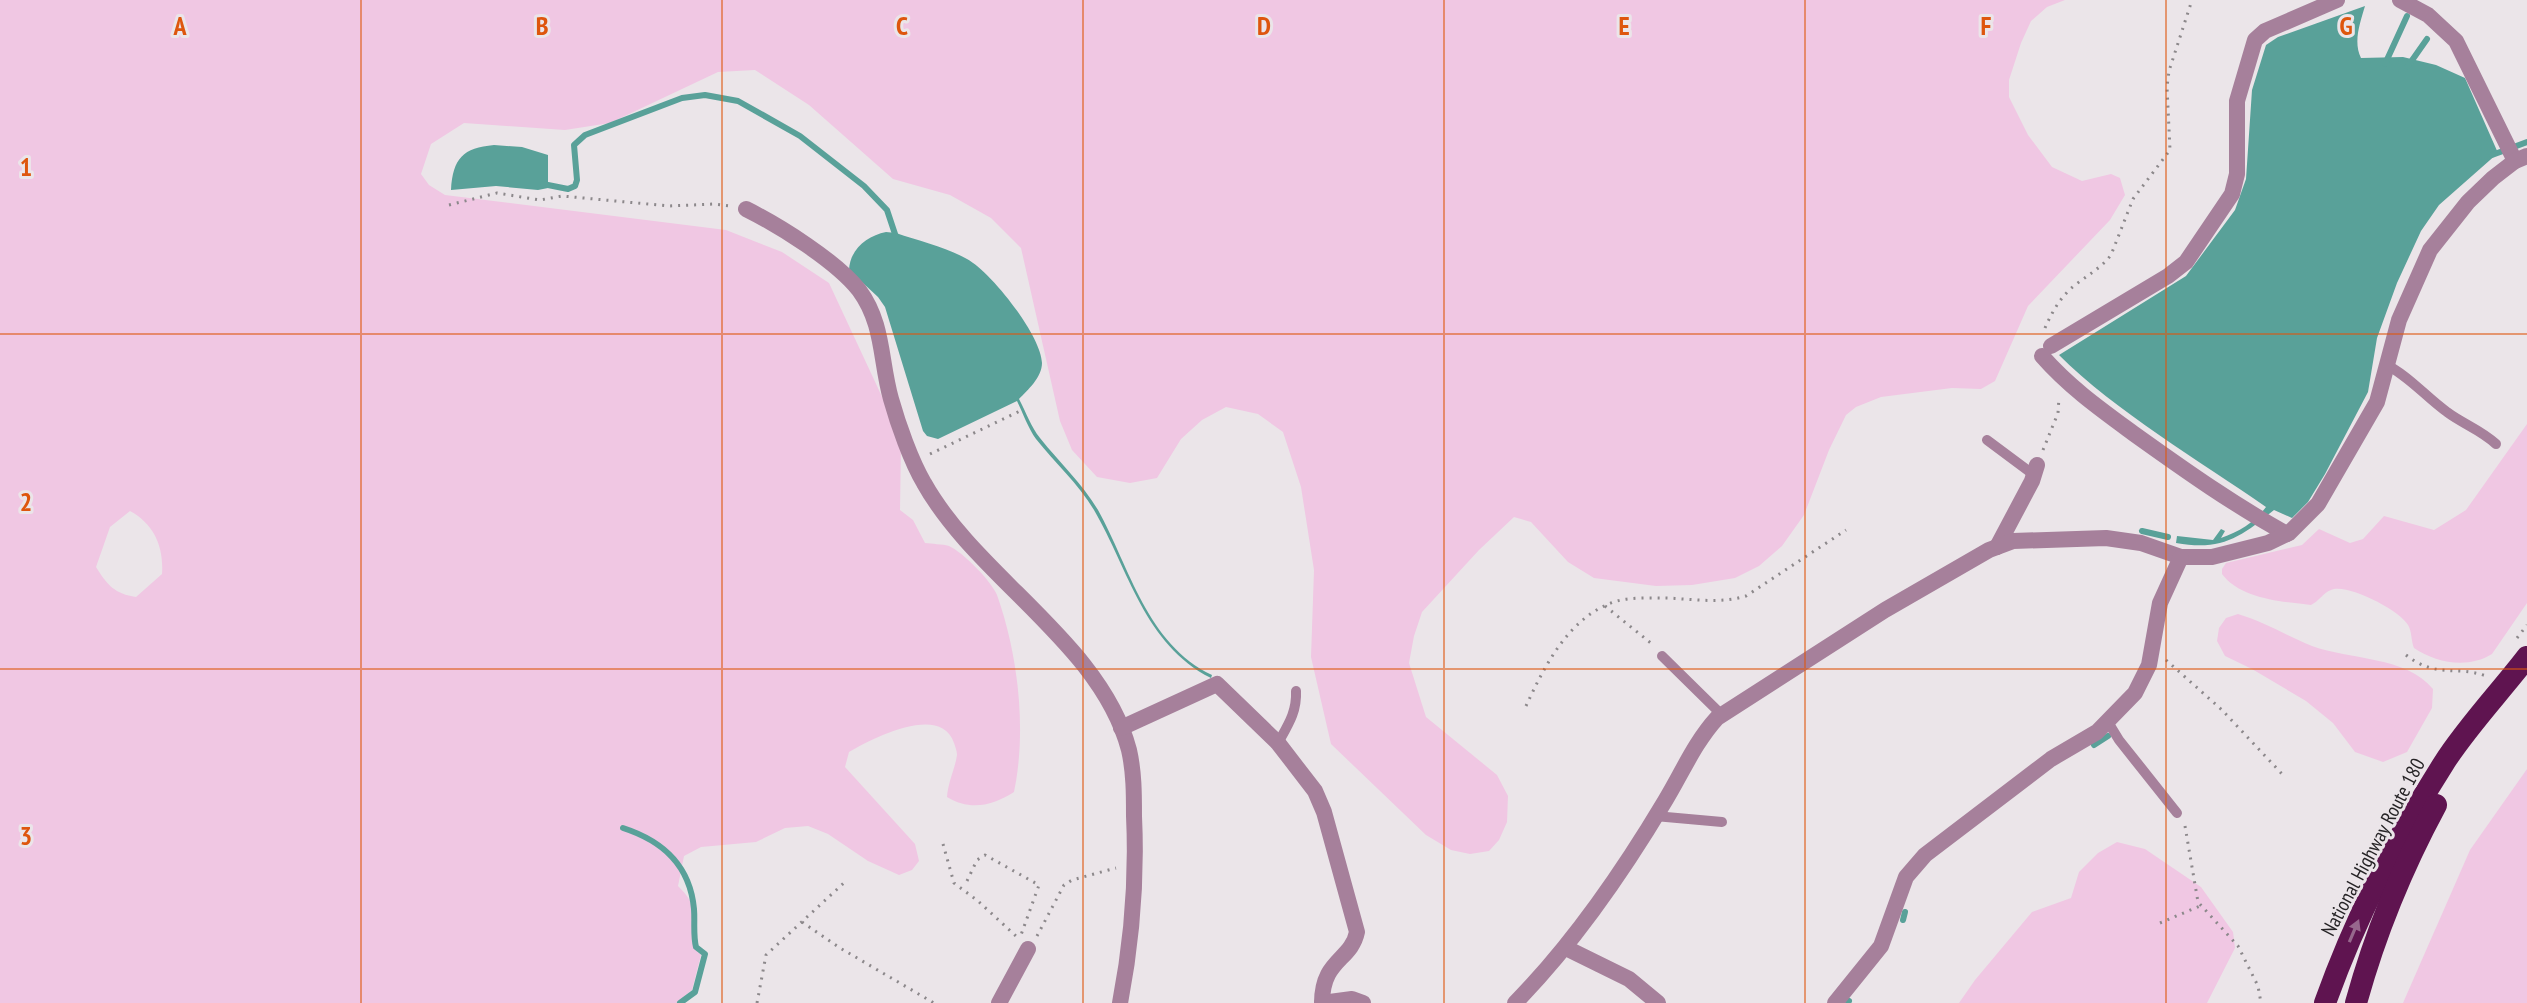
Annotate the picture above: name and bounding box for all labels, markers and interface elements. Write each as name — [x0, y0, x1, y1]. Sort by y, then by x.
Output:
text: A — [172, 9, 187, 42]
text: B — [536, 9, 549, 42]
text: C — [896, 9, 908, 42]
text: D — [1257, 9, 1271, 42]
text: E — [1618, 9, 1630, 42]
text: F — [1981, 9, 1992, 42]
text: G — [2339, 9, 2353, 42]
text: 1 — [20, 150, 32, 183]
text: 2 — [20, 485, 32, 518]
street label: National Highway Route 180 — [2315, 754, 2431, 940]
text: 3 — [20, 819, 32, 852]
one-way arrow — [2347, 919, 2360, 942]

